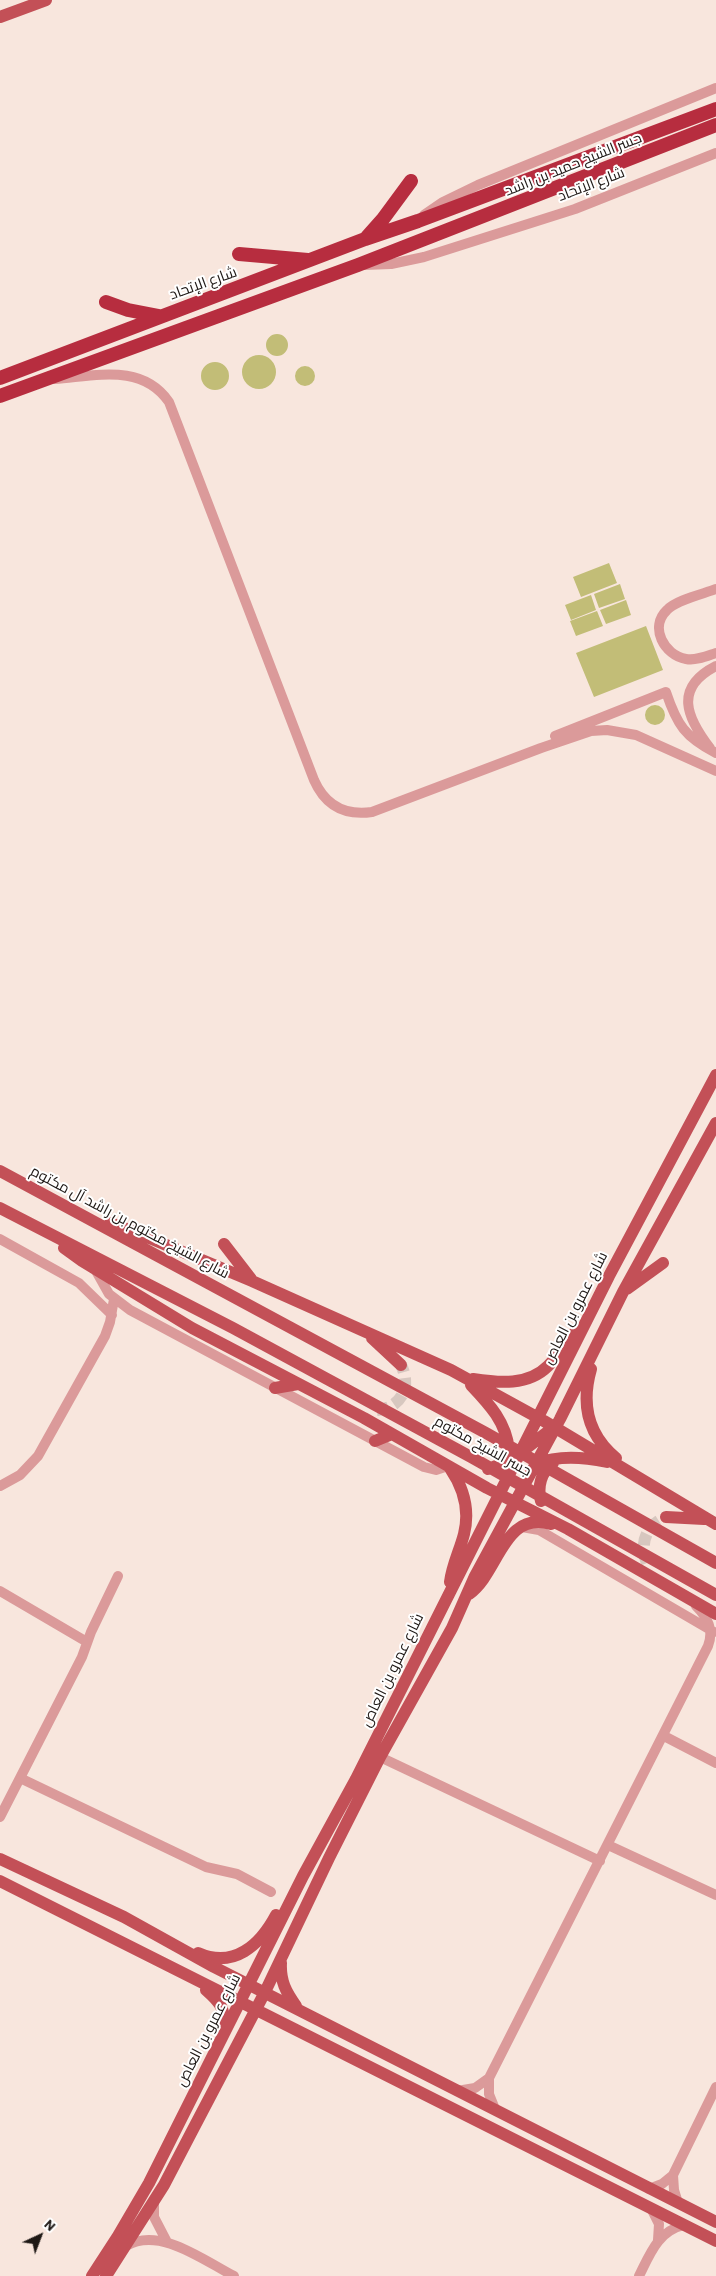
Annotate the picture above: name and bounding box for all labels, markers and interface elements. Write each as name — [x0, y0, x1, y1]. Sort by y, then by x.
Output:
street label: جسر الشيخ حميد بن راشد — [502, 128, 644, 200]
street label: شارع الإتحاد — [555, 163, 627, 205]
street label: شارع الإتحاد — [167, 262, 239, 304]
street label: شارع الشيخ مكتوم بن راشد آل مكتوم — [27, 1162, 233, 1282]
street label: شارع عمرو بن العاص — [539, 1249, 611, 1367]
street label: جسر الشيخ مكتوم — [431, 1412, 535, 1480]
street label: شارع عمرو بن العاص — [357, 1610, 427, 1730]
street label: شارع عمرو بن العاص — [172, 1971, 244, 2089]
north arrow — [15, 2211, 65, 2261]
text: N — [41, 2215, 60, 2234]

